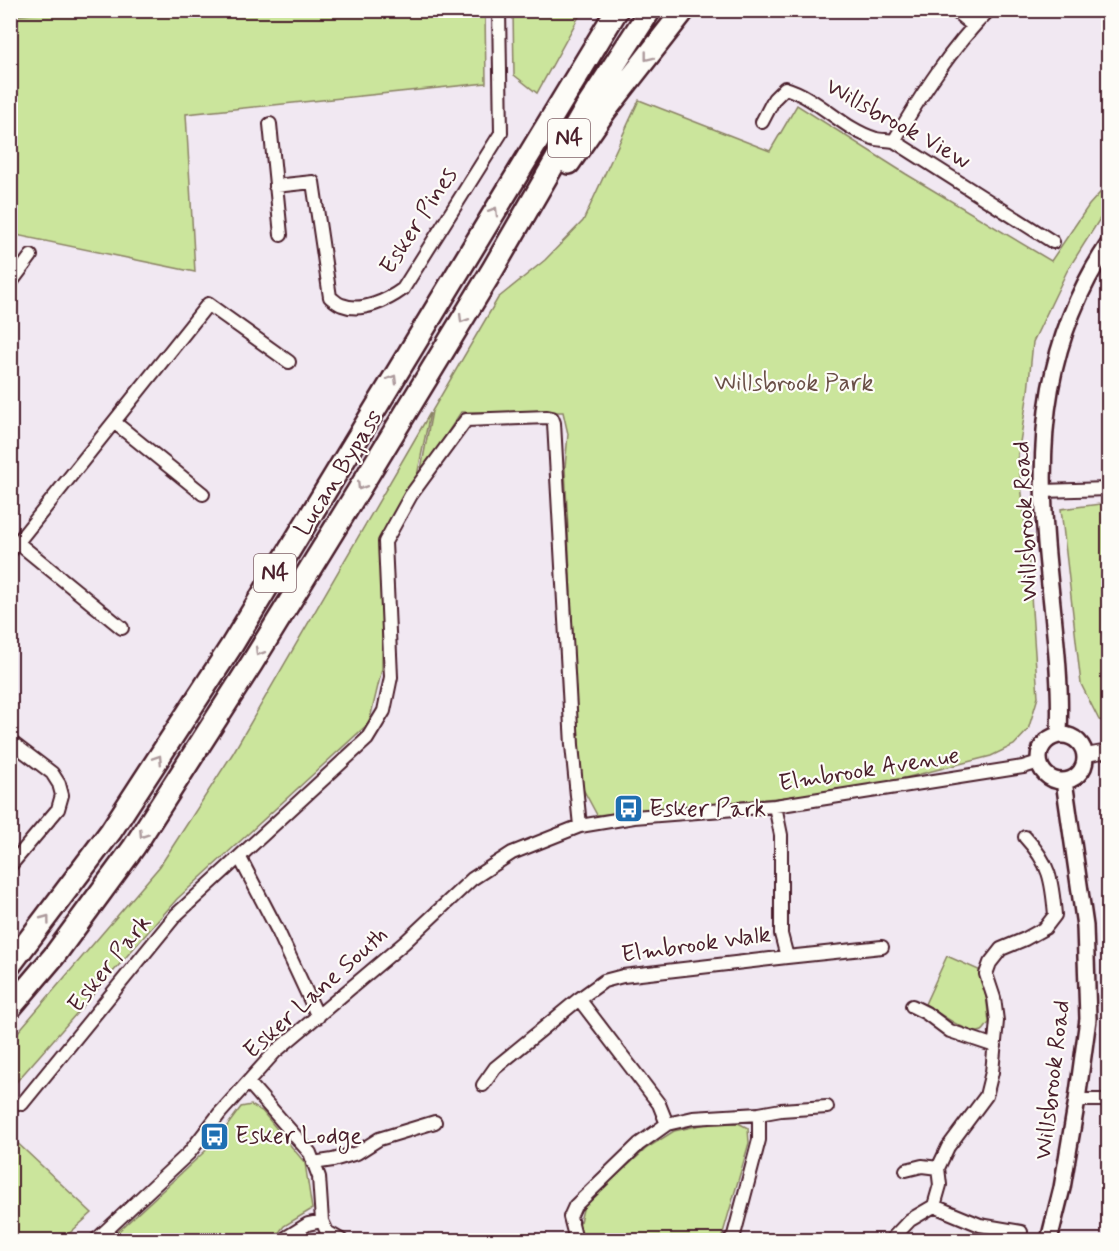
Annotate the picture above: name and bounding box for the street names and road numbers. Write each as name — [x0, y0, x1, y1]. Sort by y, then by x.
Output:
street label: Willsbrook View — [820, 71, 976, 177]
road number: N4 — [548, 119, 590, 157]
street label: Esker Pines — [373, 162, 465, 280]
street label: Lucan Bypass — [288, 404, 390, 542]
street label: Willsbrook Road — [1006, 440, 1046, 602]
road number: N4 — [254, 554, 296, 592]
street label: Elmbrook Avenue — [776, 740, 962, 800]
street label: Esker Park — [61, 909, 159, 1019]
street label: Elmbrook Walk — [619, 919, 773, 971]
street label: Esker Lane South — [237, 920, 395, 1066]
street label: Willsbrook Road — [1028, 998, 1078, 1162]

